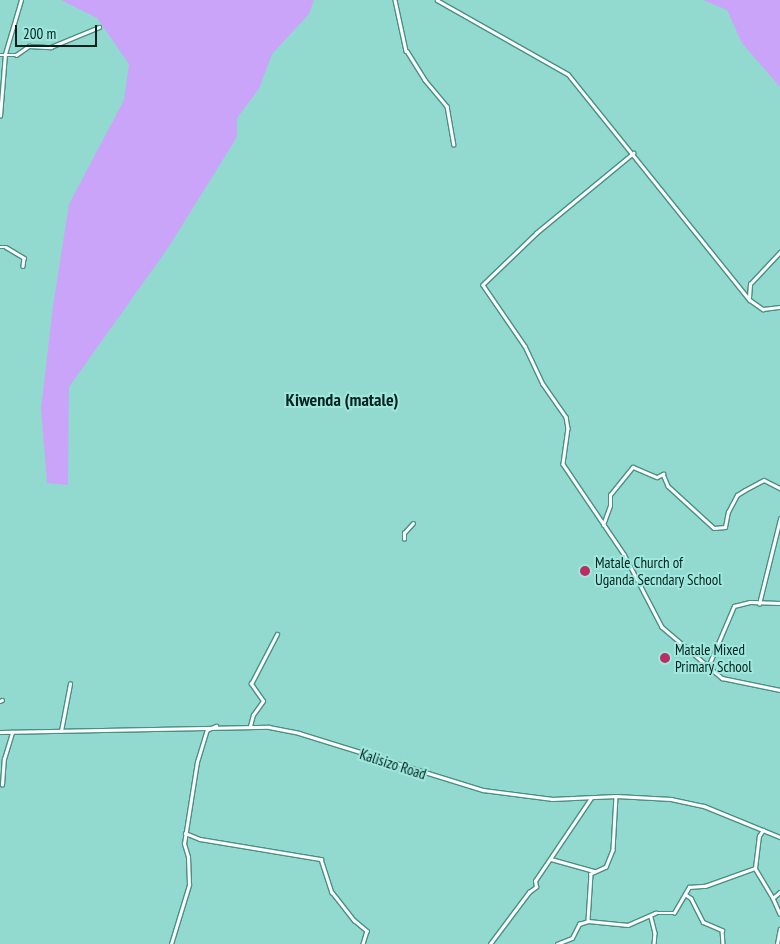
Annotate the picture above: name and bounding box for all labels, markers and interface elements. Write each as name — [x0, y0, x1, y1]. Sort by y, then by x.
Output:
scale bar — [18, 15, 100, 47]
text: 200 m — [23, 24, 56, 43]
district label: Kiwenda (matale) — [286, 389, 398, 411]
place label: Matale Church of Uganda Secndary School — [595, 553, 722, 588]
marker: Matale Church of Uganda Secndary School — [579, 565, 591, 577]
place label: Matale Mixed Primary School — [675, 640, 752, 675]
marker: Matale Mixed Primary School — [659, 652, 671, 664]
street label: Kalisizo Road — [358, 745, 428, 783]

